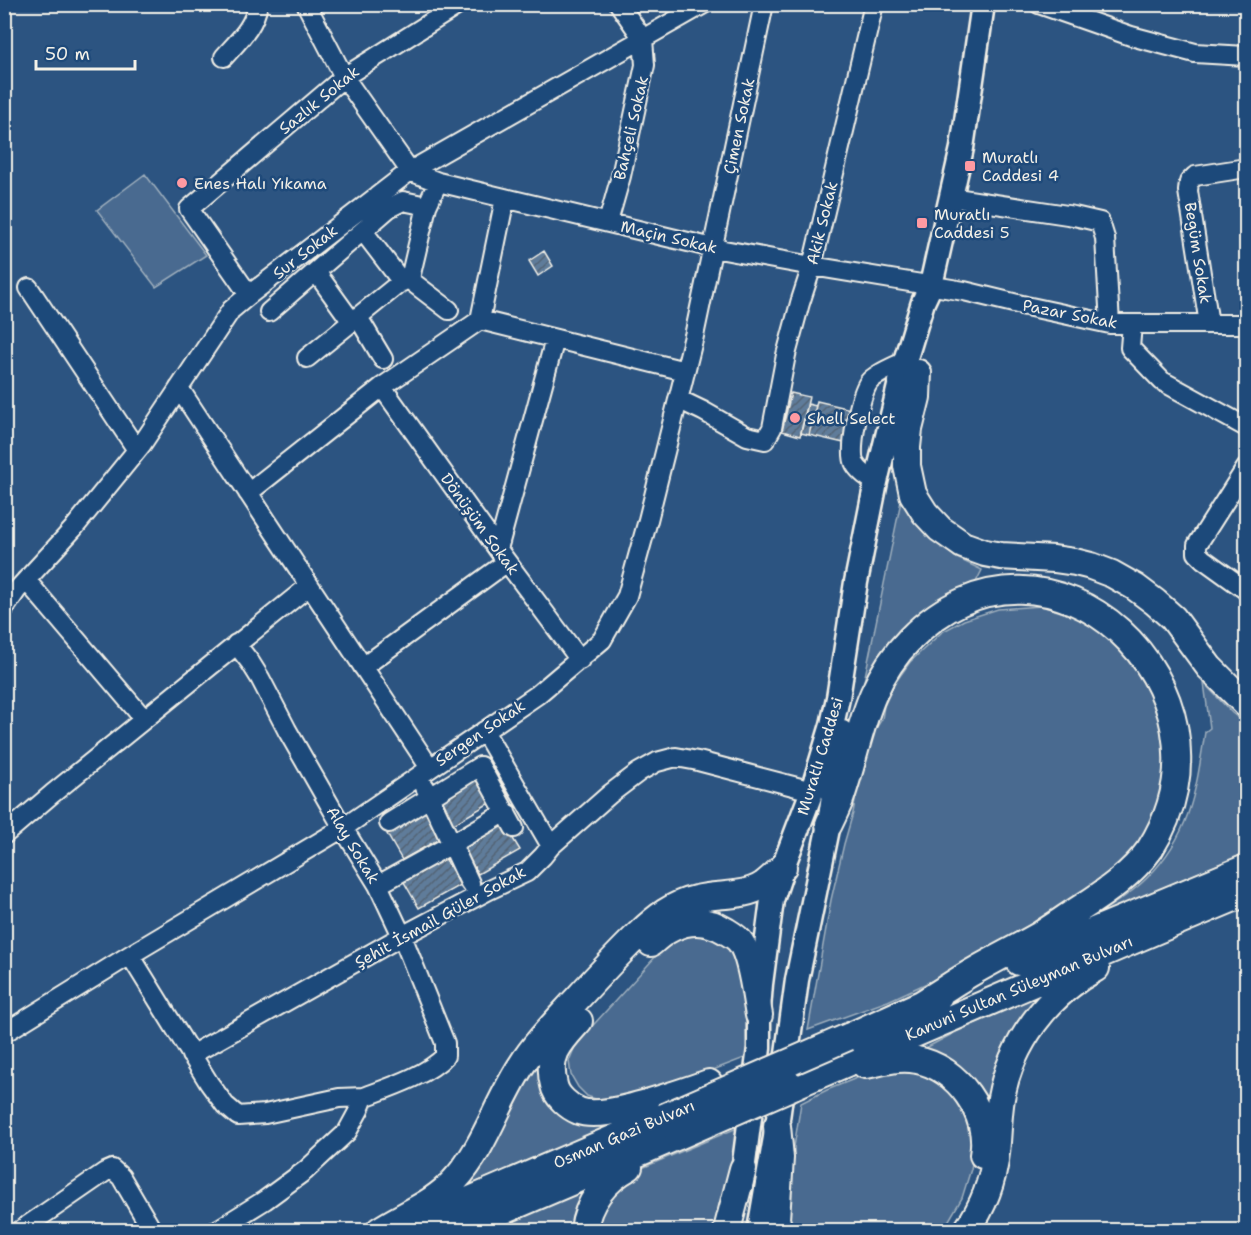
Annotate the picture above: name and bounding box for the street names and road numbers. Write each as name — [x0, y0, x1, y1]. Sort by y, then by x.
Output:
street label: Sazlık Sokak — [274, 61, 364, 139]
street label: Bahçeli Sokak — [609, 74, 653, 182]
street label: Çimen Sokak — [719, 76, 759, 176]
street label: Akik Sokak — [801, 179, 843, 267]
street label: Begüm Sokak — [1180, 201, 1216, 305]
street label: Maçin Sokak — [619, 216, 719, 258]
street label: Sur Sokak — [268, 220, 342, 284]
street label: Pazar Sokak — [1021, 294, 1119, 334]
street label: Dönüşüm Sokak — [436, 469, 524, 579]
street label: Muratlı Caddesi — [792, 694, 848, 818]
street label: Sergen Sokak — [431, 695, 529, 771]
street label: Alay Sokak — [322, 802, 384, 888]
street label: Şehit İsmail Güler Sokak — [351, 861, 529, 973]
street label: Kanuni Sultan Süleyman Bulvarı — [902, 930, 1136, 1046]
street label: Osman Gazi Bulvarı — [550, 1095, 698, 1173]

